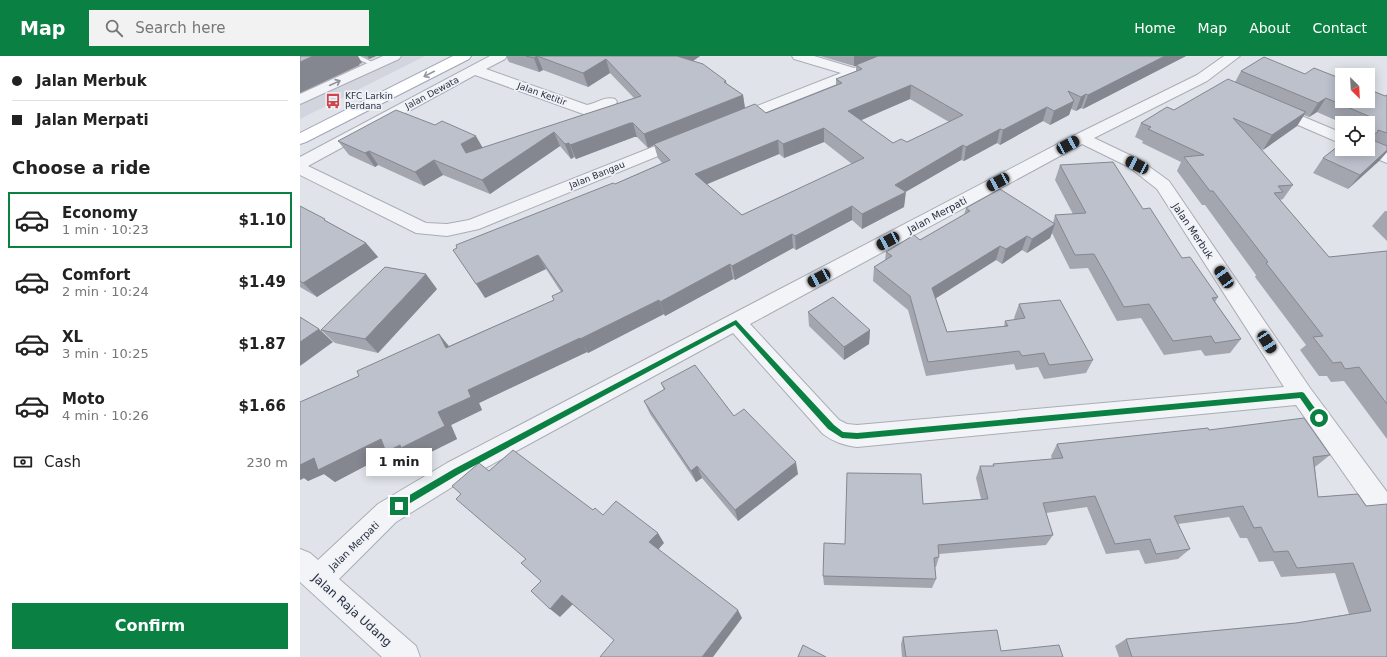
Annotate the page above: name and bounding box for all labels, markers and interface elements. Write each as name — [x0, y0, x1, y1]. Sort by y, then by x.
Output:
search box — [89, 10, 369, 46]
text: Map — [20, 17, 65, 39]
icon: search — [103, 17, 125, 39]
text: Search here — [135, 19, 225, 37]
text: Home — [1134, 20, 1176, 36]
text: Map — [1198, 20, 1227, 36]
text: About — [1249, 20, 1291, 36]
text: Contact — [1313, 20, 1367, 36]
north arrow — [1335, 68, 1375, 108]
map controls — [1335, 68, 1375, 156]
one-way arrow — [423, 70, 435, 78]
text: Jalan Merbuk — [36, 72, 147, 90]
street label: Jalan Dewata — [403, 75, 460, 112]
one-way arrow — [329, 79, 341, 86]
street label: Jalan Ketitir — [515, 80, 568, 108]
place label: KFC Larkin Perdana — [345, 91, 393, 111]
bus stop icon: KFC Larkin Perdana — [324, 92, 342, 110]
text: Jalan Merpati — [36, 111, 149, 129]
button: locate — [1335, 116, 1375, 156]
car — [1055, 134, 1081, 156]
car — [1124, 154, 1150, 176]
text: Choose a ride — [12, 157, 151, 178]
street label: Jalan Bangau — [567, 159, 626, 191]
car — [985, 171, 1011, 193]
street label: Jalan Merpati — [905, 195, 969, 236]
street label: Jalan Merbuk — [1170, 200, 1216, 261]
icon: car — [14, 202, 50, 238]
text: Economy — [62, 204, 138, 222]
text: $1.10 — [239, 211, 286, 229]
text: 1 min · 10:23 — [62, 222, 149, 237]
car — [875, 230, 901, 252]
icon: car — [14, 264, 50, 300]
car — [1212, 264, 1236, 290]
text: Comfort — [62, 266, 130, 284]
car — [806, 267, 832, 289]
text: $1.49 — [239, 273, 286, 291]
text: 2 min · 10:24 — [62, 284, 149, 299]
icon: car — [14, 326, 50, 362]
text: XL — [62, 328, 83, 346]
car — [1255, 329, 1279, 355]
text: $1.87 — [239, 335, 286, 353]
text: 3 min · 10:25 — [62, 346, 149, 361]
icon: car — [14, 388, 50, 424]
text: Moto — [62, 390, 105, 408]
text: $1.66 — [239, 397, 286, 415]
text: 4 min · 10:26 — [62, 408, 149, 423]
route start — [1310, 409, 1328, 427]
callout: 1 min — [366, 448, 432, 476]
icon: cash — [12, 451, 34, 473]
text: Cash — [44, 453, 81, 471]
text: 1 min — [379, 454, 419, 469]
text: 230 m — [246, 455, 288, 470]
route end — [390, 497, 408, 515]
street label: Jalan Merpati — [326, 519, 381, 573]
street label: Jalan Raja Udang — [309, 570, 395, 649]
button: Confirm — [12, 603, 288, 649]

